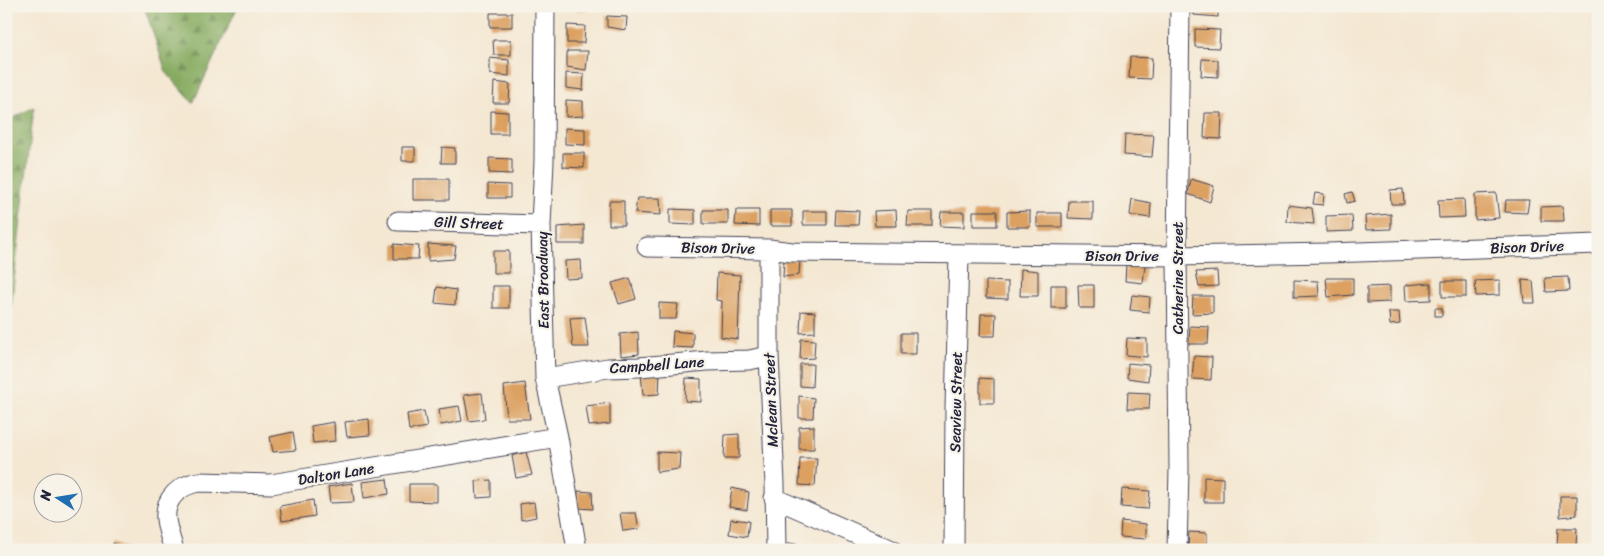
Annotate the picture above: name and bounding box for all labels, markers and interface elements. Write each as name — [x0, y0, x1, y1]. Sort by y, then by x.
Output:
street label: Gill Street — [434, 209, 505, 237]
street label: Catherine Street — [1165, 221, 1191, 334]
street label: East Broadway — [529, 231, 557, 329]
street label: Bison Drive — [1490, 233, 1565, 261]
street label: Bison Drive — [681, 234, 756, 262]
street label: Bison Drive — [1085, 243, 1159, 269]
street label: Campbell Lane — [609, 349, 705, 381]
street label: Mclean Street — [756, 351, 786, 448]
street label: Seaview Street — [942, 351, 970, 453]
street label: Dalton Lane — [296, 455, 376, 493]
north arrow — [32, 474, 82, 524]
text: N — [32, 488, 59, 504]

